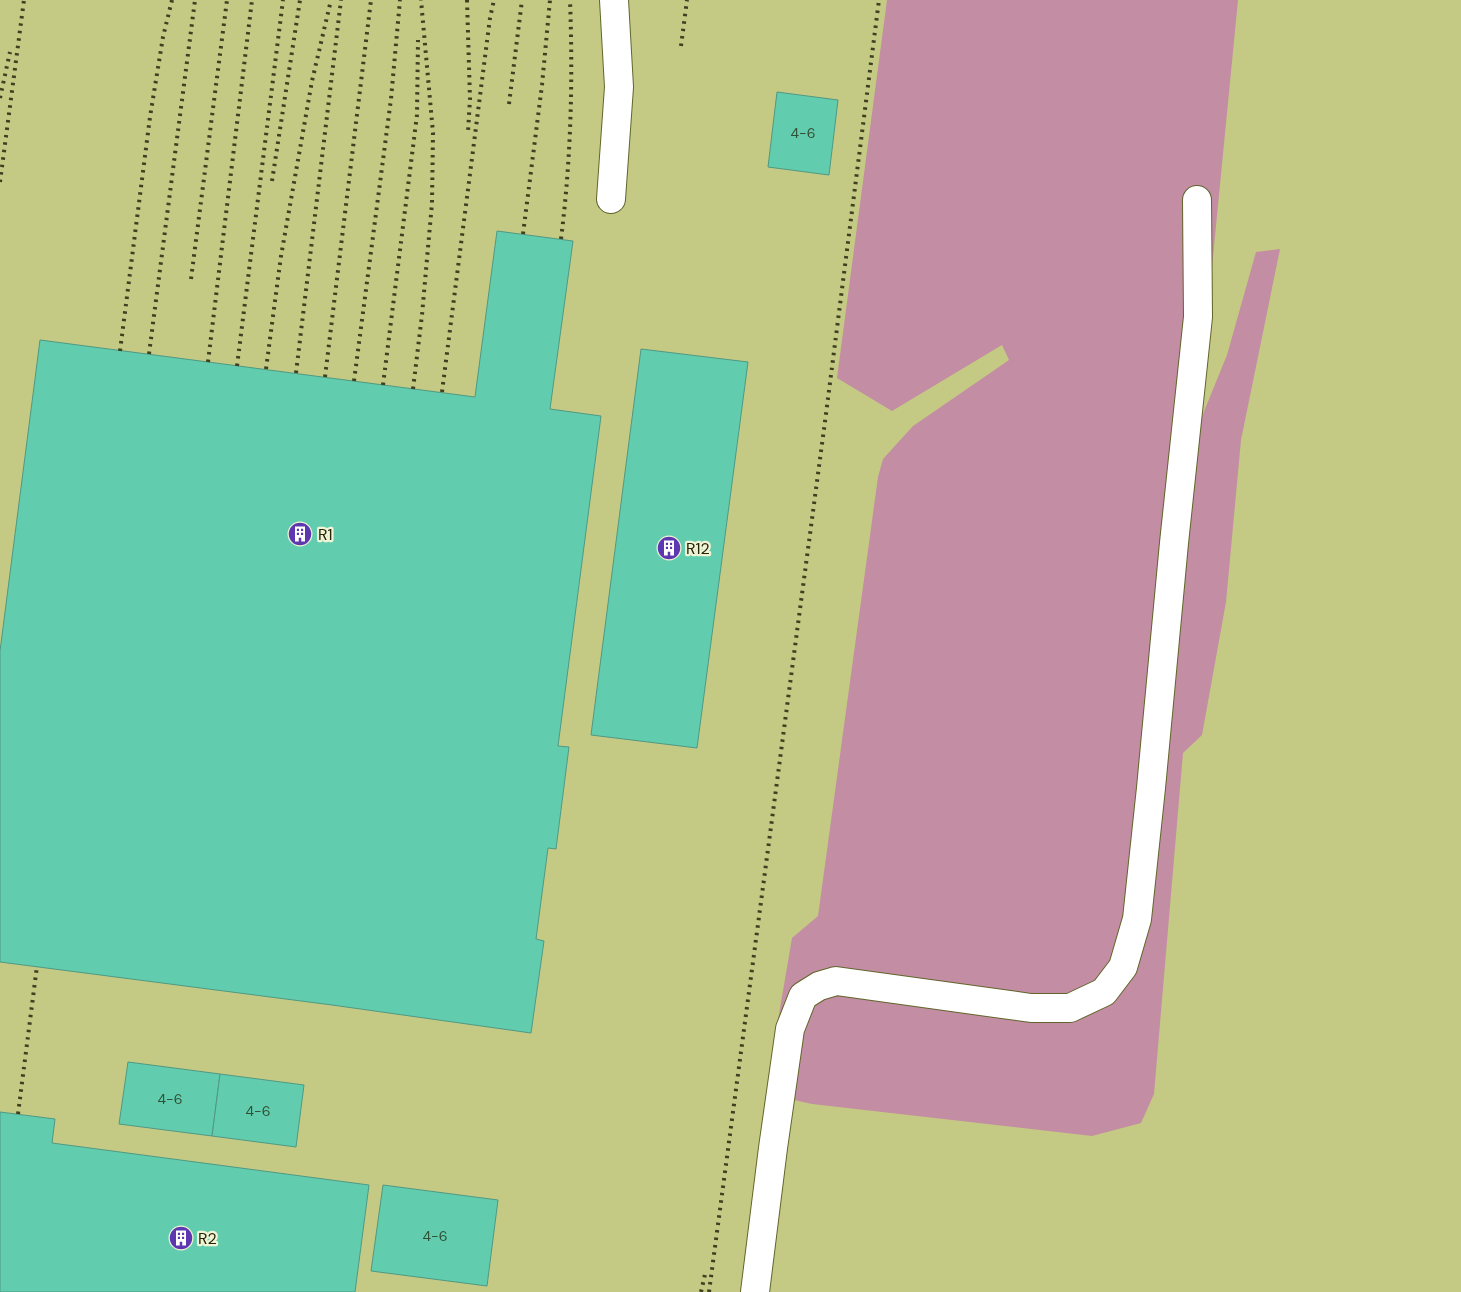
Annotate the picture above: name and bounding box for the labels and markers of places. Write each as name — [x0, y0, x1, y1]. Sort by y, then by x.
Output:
building icon: R1 — [287, 521, 313, 547]
place label: R1 — [318, 524, 333, 545]
building icon: R12 — [656, 535, 682, 561]
place label: R12 — [686, 538, 710, 559]
building icon: R2 — [168, 1225, 194, 1251]
place label: R2 — [198, 1228, 217, 1249]

